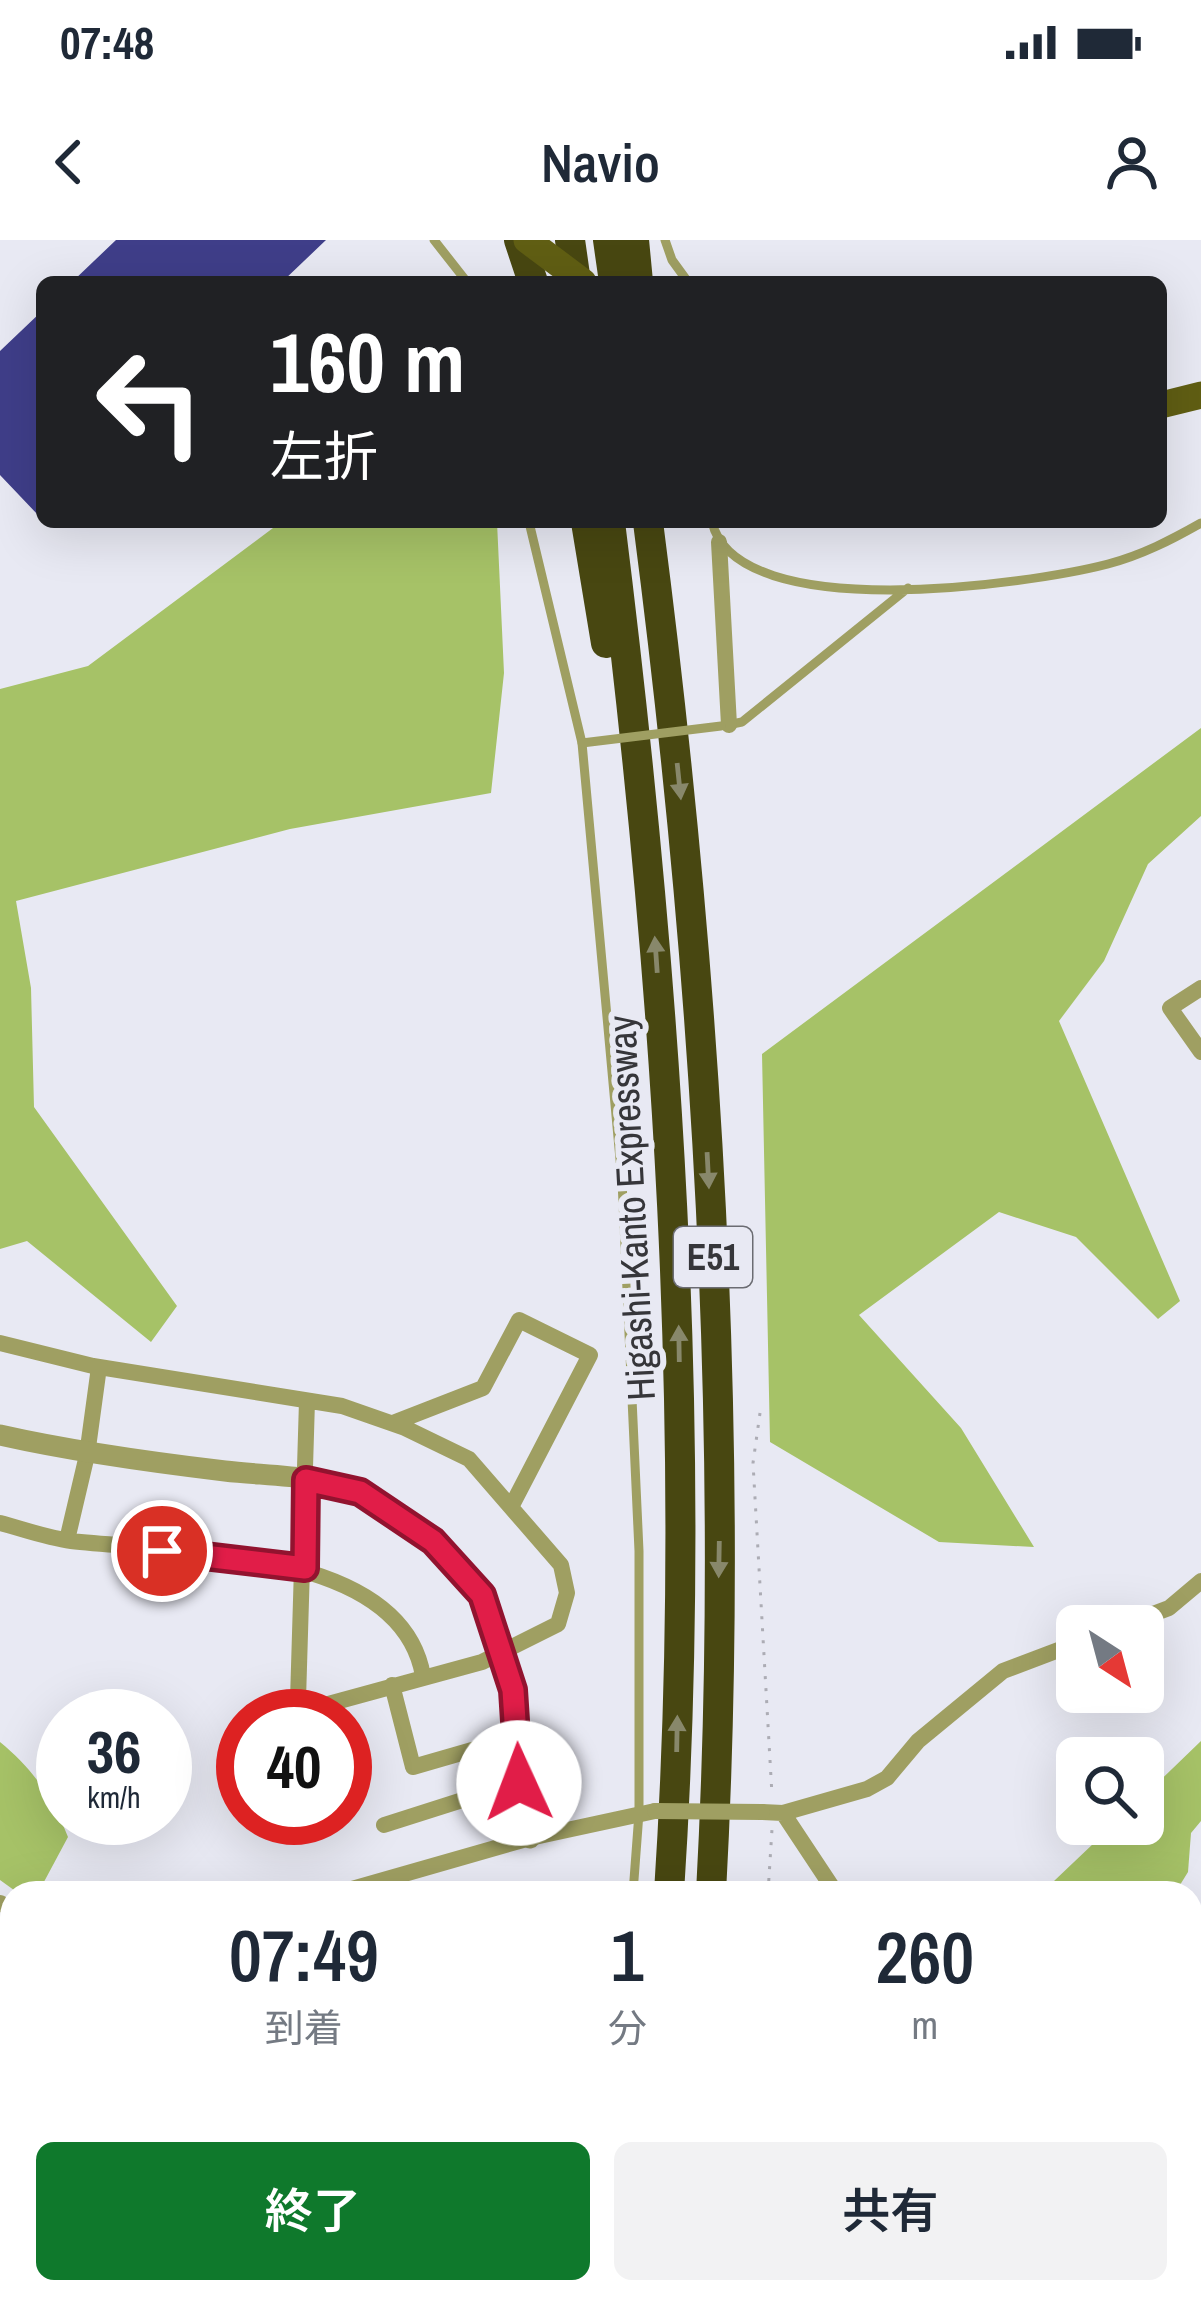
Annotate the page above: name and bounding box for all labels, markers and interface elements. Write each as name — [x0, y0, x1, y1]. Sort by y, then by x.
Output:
text: 07:48 — [60, 12, 154, 73]
text: Navio — [541, 126, 660, 199]
icon: back — [36, 129, 102, 195]
icon: person — [1099, 129, 1165, 195]
text: 160 m — [270, 305, 465, 418]
icon: left — [72, 324, 228, 480]
text: 左折 — [270, 420, 378, 493]
one-way arrow — [669, 763, 688, 800]
one-way arrow — [646, 936, 665, 973]
street label: Higashi-Kanto Expressway — [595, 1014, 667, 1402]
one-way arrow — [699, 1152, 718, 1190]
road number: E51 — [674, 1227, 752, 1287]
one-way arrow — [669, 1324, 688, 1362]
pin — [111, 1500, 213, 1602]
icon: arrive — [129, 1518, 195, 1584]
one-way arrow — [710, 1541, 729, 1579]
north arrow — [1056, 1605, 1164, 1713]
map controls — [1056, 1605, 1164, 1845]
speed limit sign: 40 — [216, 1689, 372, 1845]
text: 36 — [87, 1711, 141, 1792]
one-way arrow — [668, 1714, 687, 1752]
position arrow — [456, 1720, 582, 1846]
button: search — [1056, 1737, 1164, 1845]
text: km/h — [87, 1777, 141, 1817]
text: 07:49 — [229, 1906, 379, 2003]
text: 1 — [611, 1906, 644, 2003]
text: 260 — [876, 1908, 974, 2005]
text: m — [912, 1999, 938, 2051]
text: 到着 — [265, 2002, 343, 2054]
text: 分 — [608, 2002, 647, 2054]
button: 終了 — [36, 2142, 590, 2280]
button: 共有 — [614, 2142, 1167, 2280]

